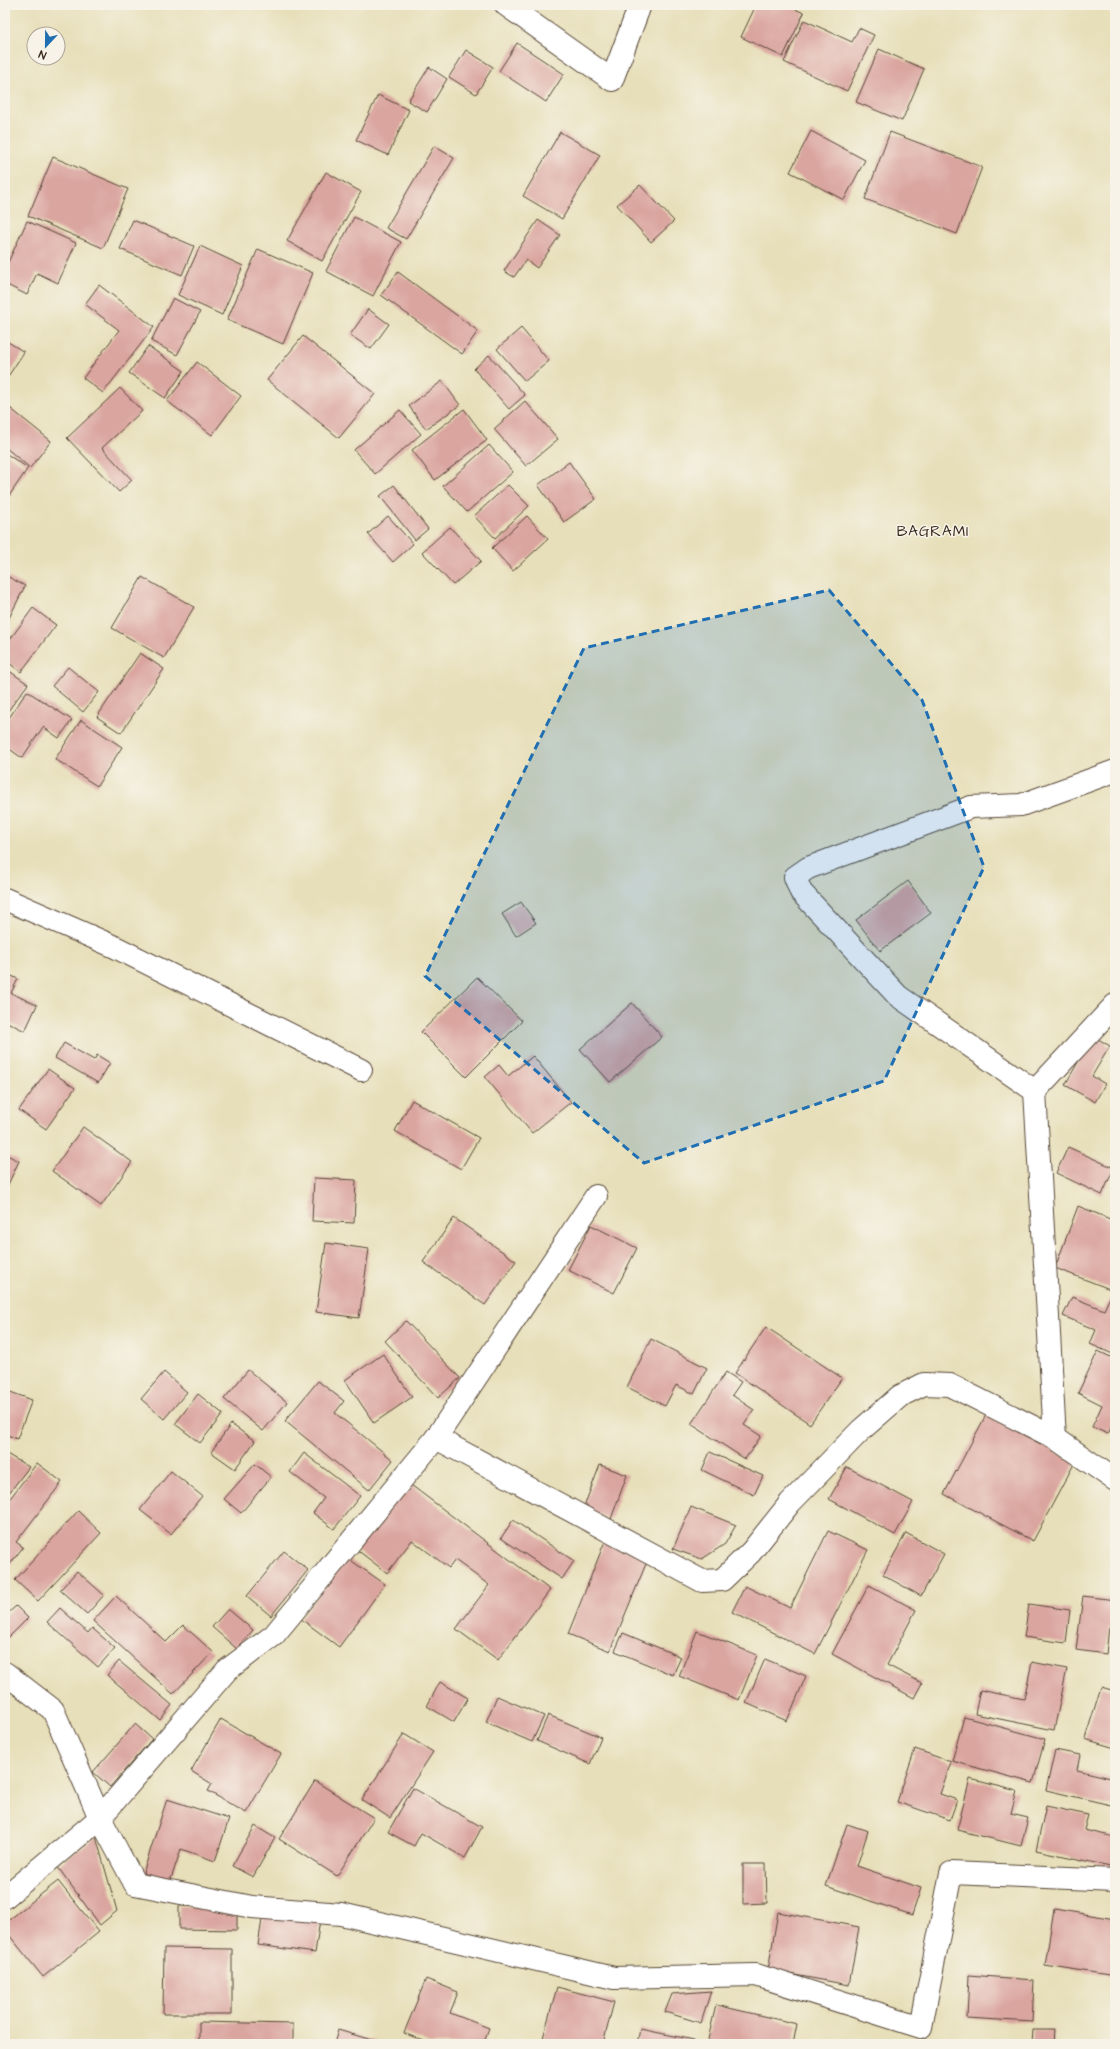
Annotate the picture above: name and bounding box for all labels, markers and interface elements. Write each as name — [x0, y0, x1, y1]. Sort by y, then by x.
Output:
north arrow — [26, 26, 66, 66]
text: N — [36, 47, 48, 63]
district label: BAGRAMI — [897, 521, 969, 542]

